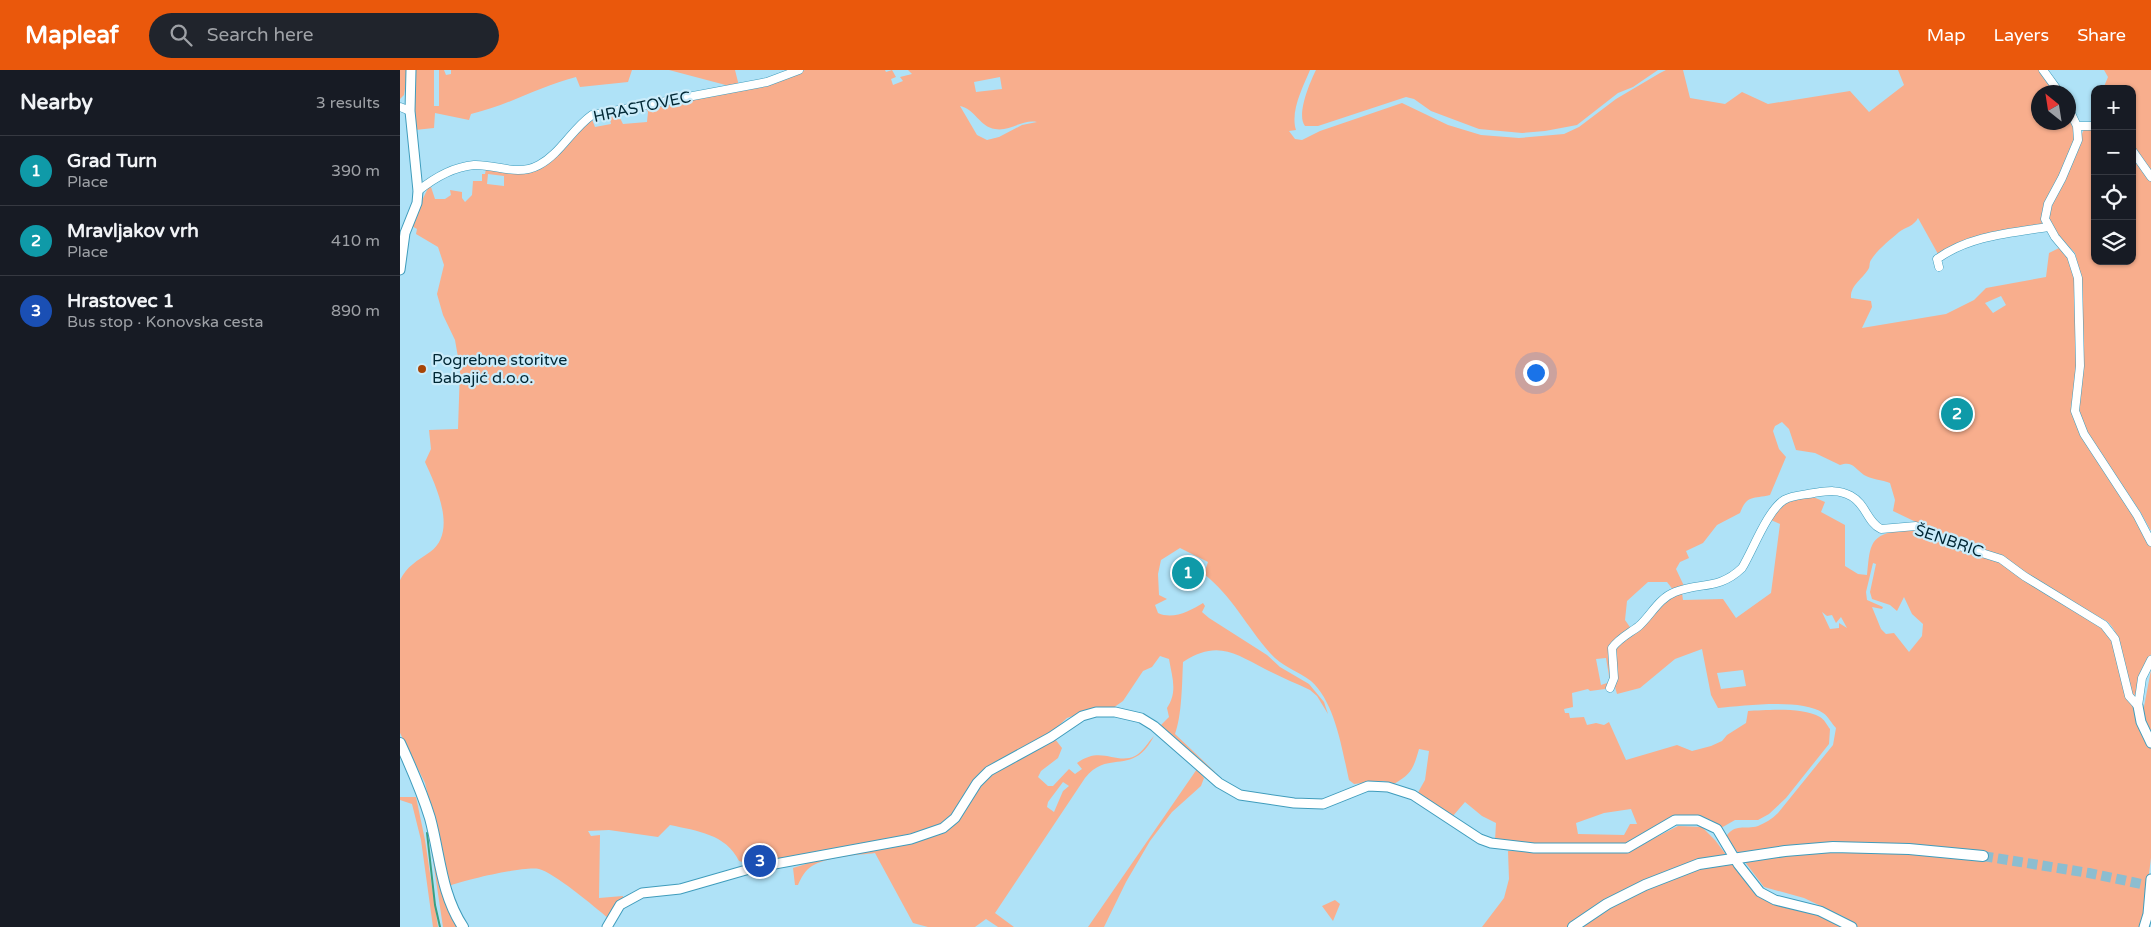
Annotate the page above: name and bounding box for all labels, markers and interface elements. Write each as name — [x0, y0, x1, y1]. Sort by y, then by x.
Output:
search box — [149, 13, 499, 58]
text: Mapleaf — [25, 21, 119, 50]
icon: search — [167, 21, 195, 49]
text: Search here — [207, 24, 314, 46]
text: Map — [1927, 24, 1966, 46]
text: Layers — [1994, 24, 2049, 46]
text: Share — [2077, 24, 2126, 46]
north arrow — [2031, 85, 2076, 130]
map controls — [2091, 85, 2136, 265]
button: + — [2091, 85, 2136, 130]
street label: HRASTOVEC — [591, 87, 693, 127]
text: Nearby — [20, 90, 93, 115]
text: 3 results — [316, 93, 380, 113]
button: − — [2091, 130, 2136, 175]
text: Grad Turn — [67, 150, 157, 172]
text: 1 — [31, 161, 41, 181]
text: 390 m — [331, 161, 380, 181]
text: Place — [67, 172, 108, 192]
button: locate — [2091, 175, 2136, 220]
text: Mravljakov vrh — [67, 220, 199, 242]
button: layers — [2091, 220, 2136, 265]
text: 2 — [31, 231, 41, 251]
text: 410 m — [331, 231, 380, 251]
text: Place — [67, 242, 108, 262]
text: Hrastovec 1 — [67, 290, 174, 312]
text: 3 — [31, 301, 41, 321]
text: 890 m — [331, 301, 380, 321]
text: Bus stop · Konovska cesta — [67, 312, 263, 332]
place label: Pogrebne storitve Babajić d.o.o. — [432, 350, 567, 388]
your location — [1523, 360, 1549, 386]
marker: Pogrebne storitve Babajić d.o.o. — [416, 363, 428, 375]
pin: 2 — [1941, 395, 1973, 433]
street label: ŠENBRIC — [1912, 520, 1986, 562]
pin: 1 — [1172, 554, 1204, 592]
pin: 3 — [744, 842, 776, 880]

